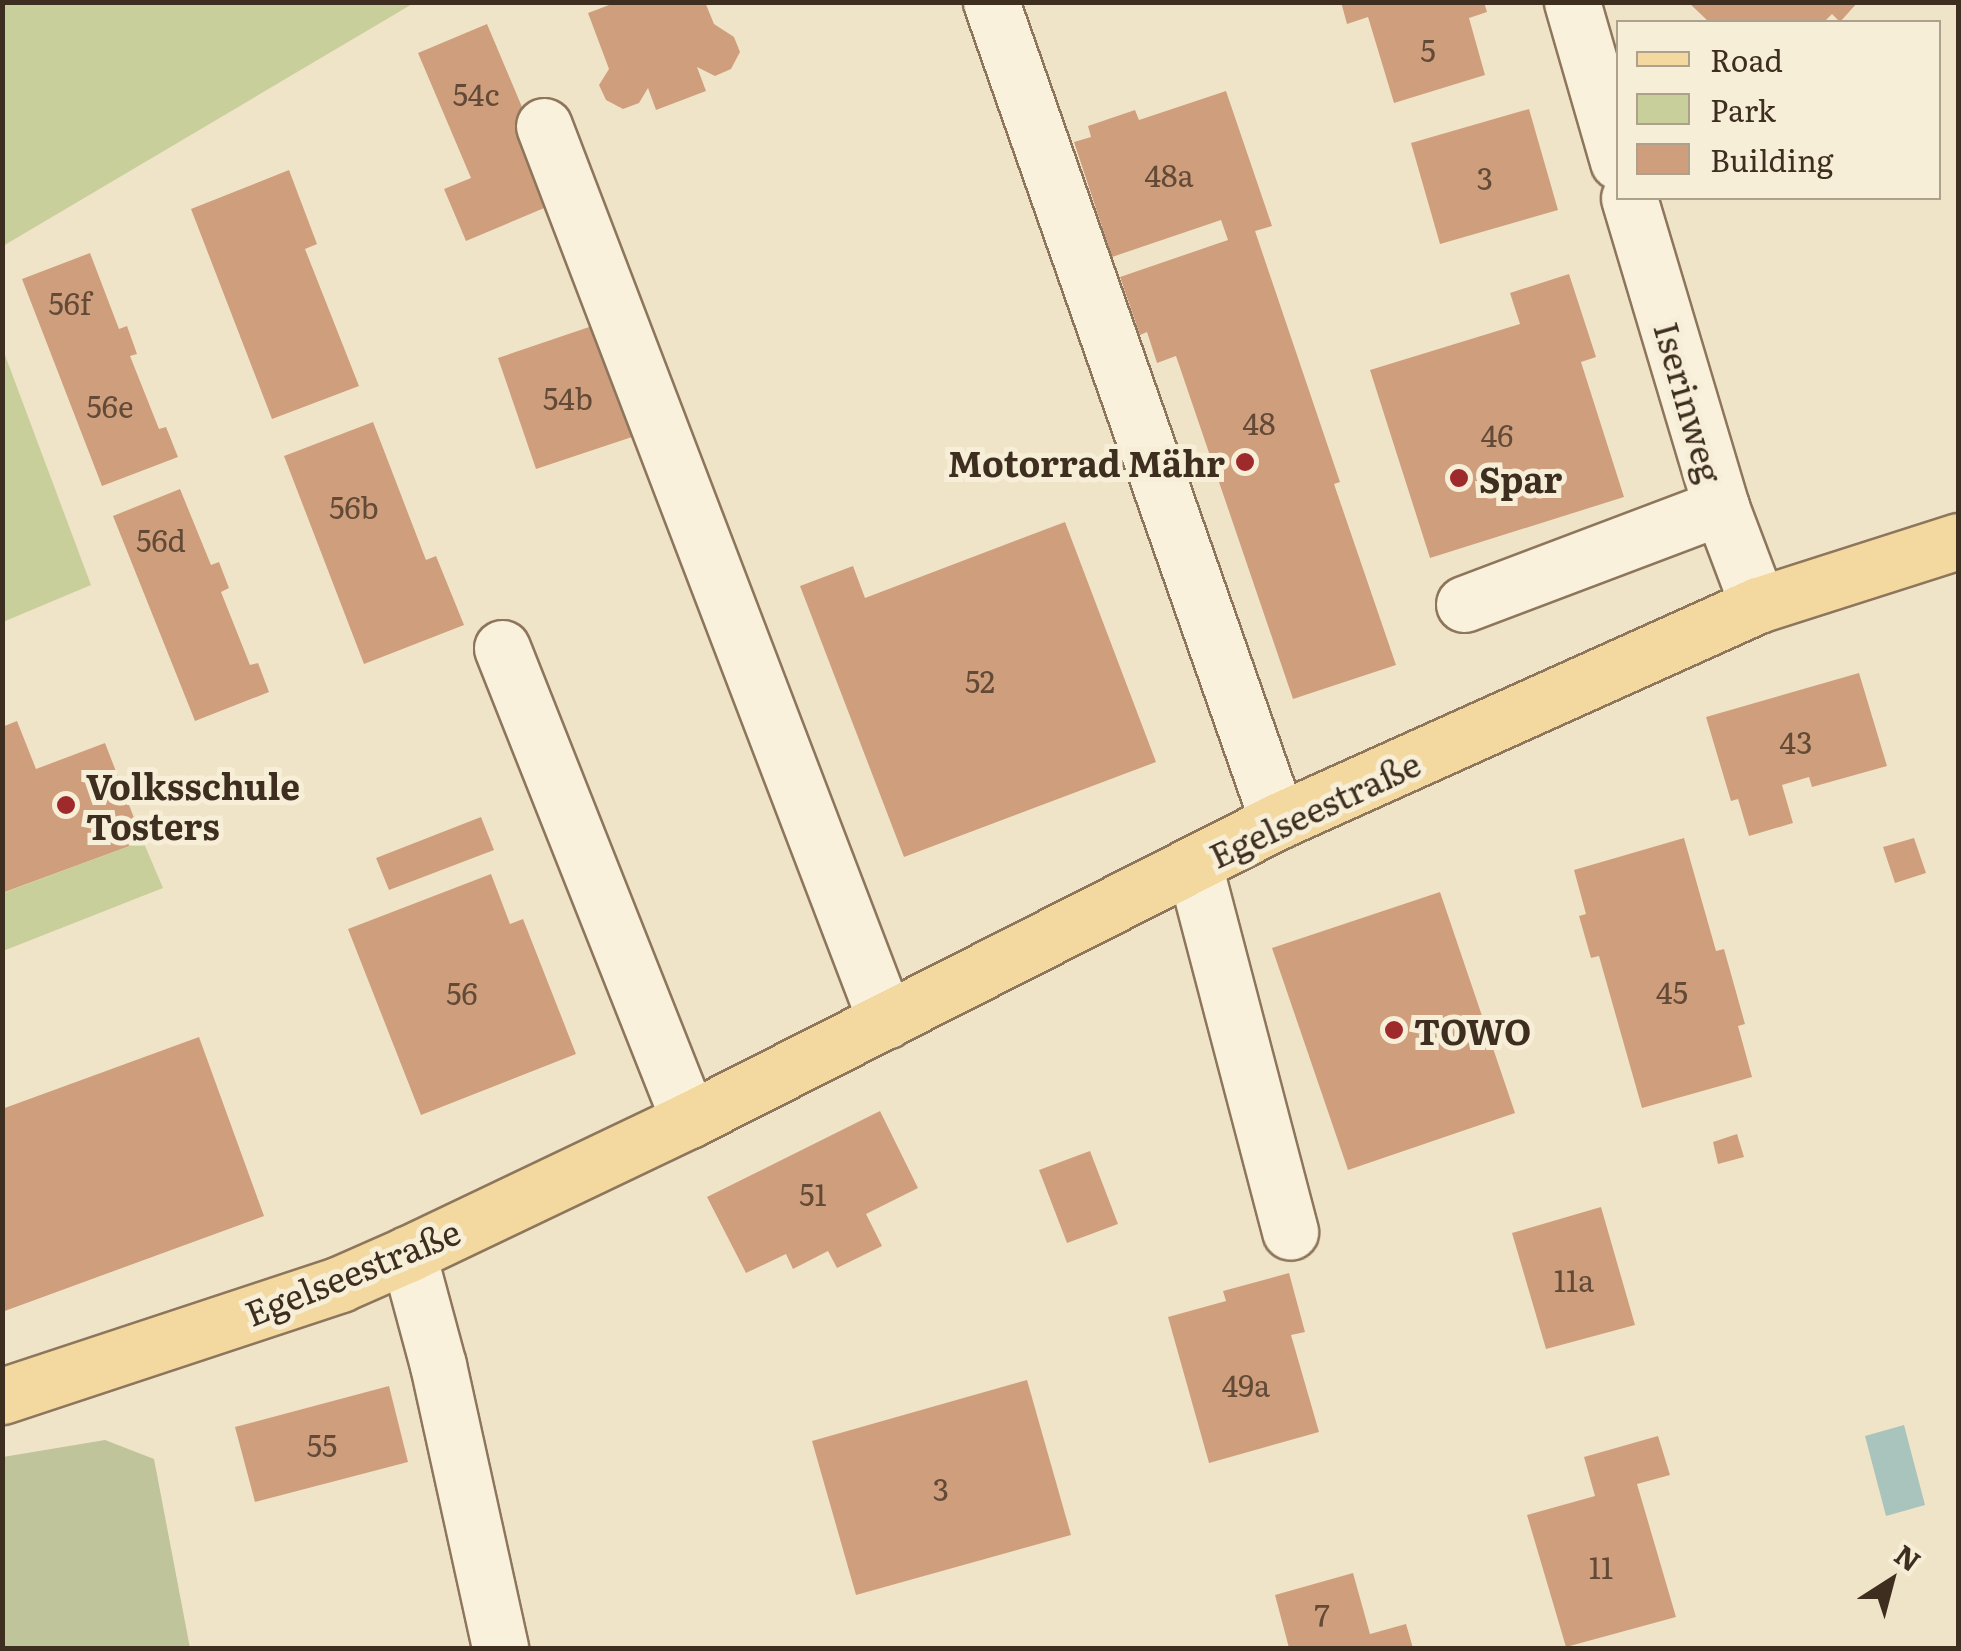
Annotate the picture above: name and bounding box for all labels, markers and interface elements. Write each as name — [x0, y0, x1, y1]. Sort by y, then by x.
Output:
legend — [1616, 20, 1941, 200]
house number: 5 — [1420, 31, 1436, 67]
text: Road — [1710, 37, 1783, 81]
house number: 54c — [453, 75, 499, 111]
text: Park — [1710, 87, 1776, 131]
text: Building — [1710, 137, 1834, 181]
house number: 48a — [1144, 156, 1194, 192]
house number: 3 — [1477, 159, 1493, 195]
house number: 56f — [49, 284, 91, 320]
street label: Iserinweg — [1647, 317, 1733, 487]
house number: 54b — [543, 379, 593, 415]
house number: 56e — [87, 387, 133, 423]
house number: 48 — [1242, 404, 1276, 440]
house number: 46 — [1481, 416, 1513, 452]
place label: Motorrad Mähr — [948, 441, 1225, 483]
marker: Motorrad Mähr — [1234, 451, 1256, 473]
place label: Spar — [1479, 457, 1562, 499]
marker: Spar — [1448, 467, 1470, 489]
house number: 56b — [329, 488, 379, 524]
house number: 56d — [136, 521, 186, 557]
house number: 52 — [965, 662, 995, 698]
house number: 43 — [1780, 723, 1812, 759]
street label: Egelseestraße — [1202, 741, 1426, 875]
place label: Volksschule Tosters — [86, 764, 300, 846]
marker: Volksschule Tosters — [55, 794, 77, 816]
house number: 45 — [1656, 973, 1688, 1009]
house number: 56 — [446, 974, 478, 1010]
place label: TOWO — [1414, 1009, 1531, 1051]
marker: TOWO — [1383, 1019, 1405, 1041]
house number: 51 — [799, 1175, 827, 1211]
street label: Egelseestraße — [238, 1209, 466, 1333]
house number: 11a — [1554, 1261, 1594, 1297]
house number: 49a — [1222, 1366, 1270, 1402]
house number: 55 — [307, 1426, 337, 1462]
house number: 3 — [933, 1470, 949, 1506]
north arrow — [1841, 1531, 1941, 1631]
text: N — [1887, 1533, 1930, 1581]
house number: 11 — [1589, 1548, 1613, 1584]
house number: 7 — [1314, 1596, 1330, 1632]

